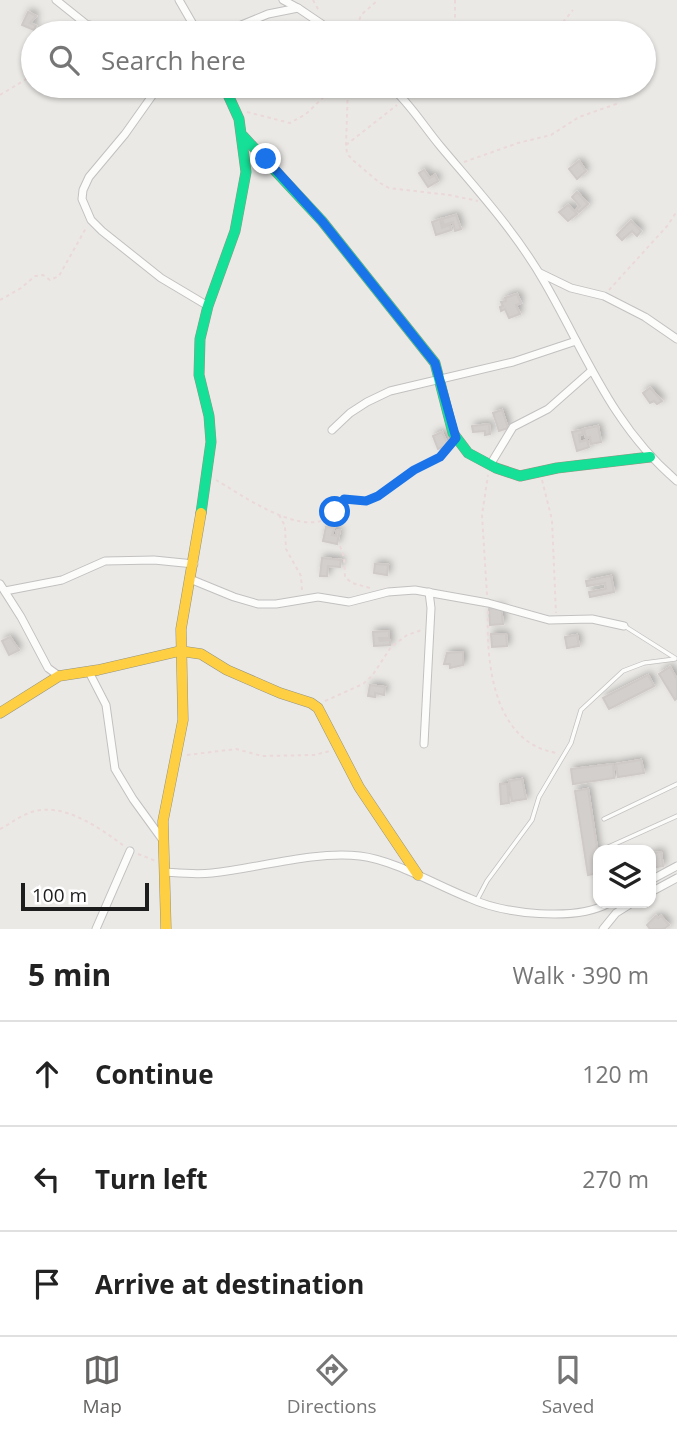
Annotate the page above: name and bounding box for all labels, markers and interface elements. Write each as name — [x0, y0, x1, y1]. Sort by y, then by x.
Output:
search box — [21, 21, 656, 98]
icon: search — [45, 41, 83, 79]
text: Search here — [101, 42, 246, 78]
route end — [250, 143, 281, 174]
route start — [319, 496, 350, 527]
map controls — [593, 845, 656, 908]
button: layers — [593, 845, 656, 908]
scale bar — [21, 880, 149, 912]
text: 100 m — [32, 882, 87, 908]
text: 5 min — [28, 954, 111, 995]
text: Walk · 390 m — [512, 959, 649, 991]
icon: ahead — [28, 1055, 66, 1093]
text: Continue — [95, 1056, 214, 1092]
text: 120 m — [582, 1058, 649, 1090]
icon: left — [28, 1160, 66, 1198]
text: Turn left — [95, 1161, 207, 1197]
text: 270 m — [582, 1163, 649, 1195]
icon: arrive — [28, 1265, 66, 1303]
text: Arrive at destination — [95, 1266, 364, 1302]
tab: Map — [83, 1351, 122, 1419]
tab: Directions — [287, 1351, 377, 1419]
tab: Saved — [542, 1351, 594, 1419]

